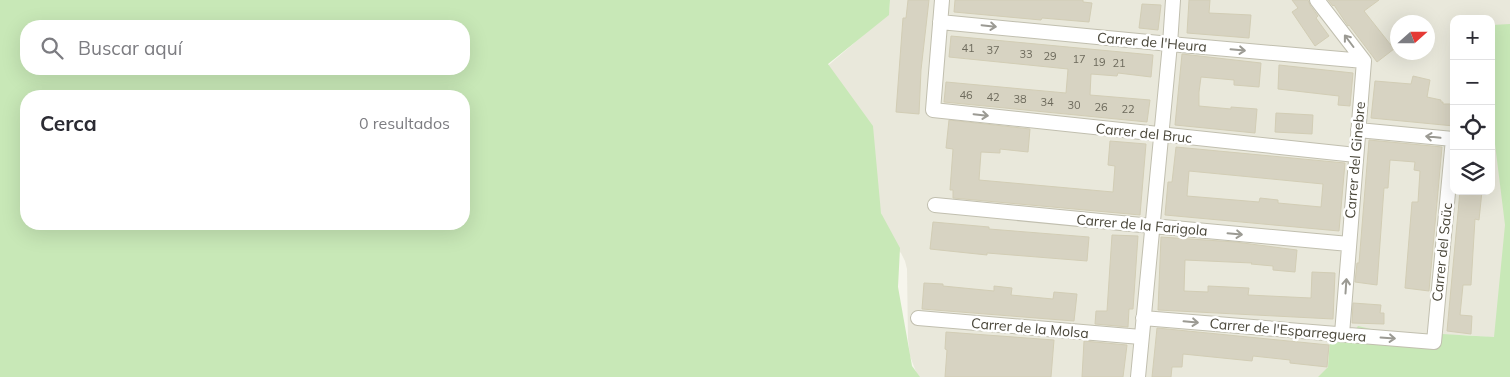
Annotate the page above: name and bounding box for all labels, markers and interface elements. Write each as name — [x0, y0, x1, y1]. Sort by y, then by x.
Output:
north arrow — [1390, 15, 1435, 60]
map controls — [1450, 15, 1495, 195]
button: + — [1450, 15, 1495, 60]
search box — [20, 20, 470, 75]
one-way arrow — [981, 22, 997, 31]
street label: Carrer de l'Heura — [1096, 28, 1208, 56]
icon: search — [38, 34, 66, 62]
one-way arrow — [1344, 34, 1354, 48]
text: Buscar aquí — [78, 36, 182, 60]
house number: 41 — [961, 41, 975, 55]
house number: 37 — [986, 43, 1000, 57]
one-way arrow — [1229, 45, 1245, 55]
house number: 33 — [1019, 47, 1033, 61]
house number: 29 — [1043, 49, 1057, 63]
house number: 17 — [1072, 52, 1086, 66]
house number: 19 — [1092, 55, 1106, 69]
house number: 21 — [1112, 56, 1126, 70]
button: − — [1450, 60, 1495, 105]
house number: 46 — [959, 88, 973, 102]
house number: 42 — [986, 90, 1000, 104]
house number: 38 — [1013, 92, 1027, 106]
house number: 34 — [1040, 95, 1054, 109]
house number: 30 — [1067, 98, 1081, 112]
house number: 26 — [1094, 100, 1108, 114]
street label: Carrer del Ginebre — [1341, 101, 1369, 219]
house number: 22 — [1121, 102, 1135, 116]
button: locate — [1450, 105, 1495, 150]
text: Cerca — [40, 110, 97, 136]
one-way arrow — [973, 110, 989, 120]
text: 0 resultados — [359, 113, 450, 133]
street label: Carrer del Bruc — [1095, 119, 1193, 147]
one-way arrow — [1425, 132, 1441, 142]
button: layers — [1450, 150, 1495, 195]
street label: Carrer del Saüc — [1428, 202, 1456, 302]
street label: Carrer de la Farigola — [1076, 210, 1208, 240]
one-way arrow — [1227, 229, 1243, 238]
one-way arrow — [1341, 278, 1350, 294]
street label: Carrer de la Molsa — [970, 314, 1090, 342]
street label: Carrer de l'Esparreguera — [1209, 314, 1367, 346]
one-way arrow — [1183, 317, 1199, 326]
one-way arrow — [1380, 333, 1396, 343]

